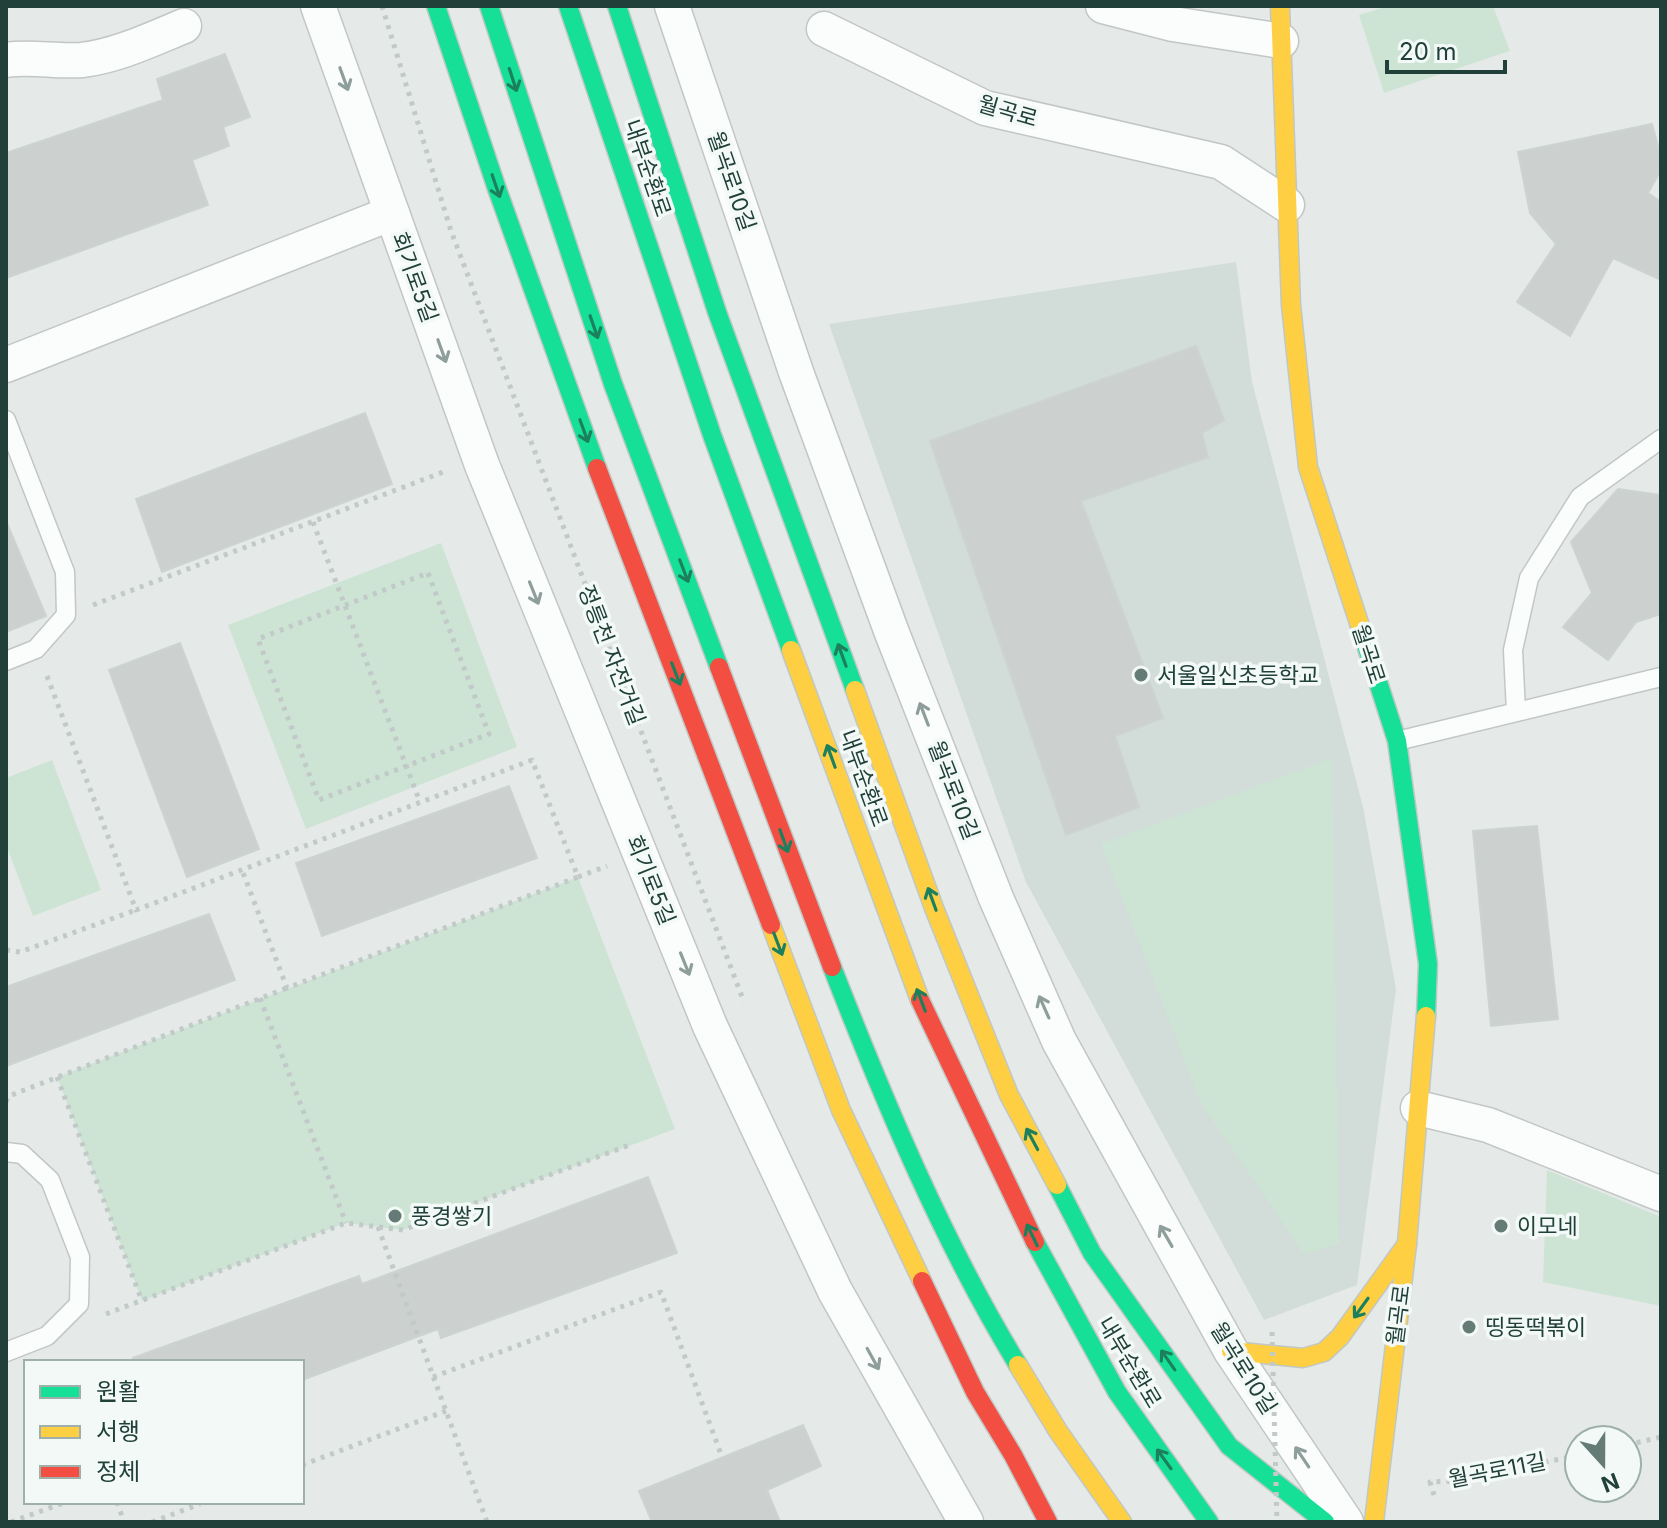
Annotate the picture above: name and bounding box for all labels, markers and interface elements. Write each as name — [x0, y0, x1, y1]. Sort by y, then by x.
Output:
scale bar — [1387, 24, 1505, 74]
text: 20 m — [1399, 37, 1457, 66]
one-way arrow — [338, 67, 353, 92]
one-way arrow — [506, 67, 521, 93]
street label: 월곡로 — [975, 90, 1041, 132]
street label: 내부순환로 — [619, 116, 677, 220]
street label: 월곡로10길 — [703, 128, 761, 234]
one-way arrow — [490, 173, 504, 198]
street label: 회기로5길 — [387, 228, 443, 326]
one-way arrow — [588, 314, 603, 339]
one-way arrow — [435, 338, 450, 363]
one-way arrow — [578, 418, 592, 443]
one-way arrow — [678, 558, 692, 583]
one-way arrow — [528, 580, 543, 605]
street label: 정릉천 자전거길 — [573, 581, 651, 729]
street label: 월곡로 — [1347, 621, 1391, 687]
one-way arrow — [834, 643, 849, 668]
one-way arrow — [670, 661, 684, 686]
place label: 서울일신초등학교 — [1157, 662, 1319, 688]
marker: 서울일신초등학교 — [1132, 666, 1150, 684]
one-way arrow — [916, 702, 930, 727]
street label: 내부순환로 — [834, 726, 894, 830]
street label: 월곡로10길 — [923, 737, 985, 843]
one-way arrow — [822, 744, 837, 769]
one-way arrow — [777, 829, 792, 854]
street label: 회기로5길 — [621, 831, 681, 929]
one-way arrow — [923, 887, 938, 912]
one-way arrow — [772, 931, 786, 955]
one-way arrow — [679, 951, 693, 976]
one-way arrow — [913, 988, 927, 1013]
one-way arrow — [1035, 995, 1050, 1020]
one-way arrow — [1023, 1128, 1039, 1151]
place label: 풍경쌓기 — [411, 1203, 492, 1229]
marker: 풍경쌓기 — [386, 1207, 404, 1225]
place label: 이모네 — [1517, 1213, 1578, 1239]
marker: 이모네 — [1492, 1217, 1510, 1235]
one-way arrow — [1024, 1223, 1039, 1247]
one-way arrow — [1158, 1225, 1174, 1248]
street label: 월곡로 — [1381, 1283, 1415, 1347]
one-way arrow — [1353, 1296, 1369, 1318]
street label: 내부순환로 — [1093, 1312, 1167, 1412]
place label: 띵동떡볶이 — [1485, 1314, 1586, 1340]
street label: 월곡로10길 — [1205, 1317, 1283, 1419]
marker: 띵동떡볶이 — [1460, 1318, 1478, 1336]
one-way arrow — [865, 1347, 881, 1370]
one-way arrow — [1160, 1350, 1177, 1371]
legend — [24, 1360, 304, 1504]
text: 원활 — [96, 1377, 140, 1406]
text: 서행 — [96, 1417, 140, 1446]
north arrow — [1563, 1424, 1643, 1504]
one-way arrow — [1294, 1447, 1310, 1469]
one-way arrow — [1156, 1448, 1172, 1470]
street label: 월곡로11길 — [1446, 1448, 1548, 1492]
text: 정체 — [96, 1457, 140, 1486]
text: N — [1598, 1468, 1623, 1498]

